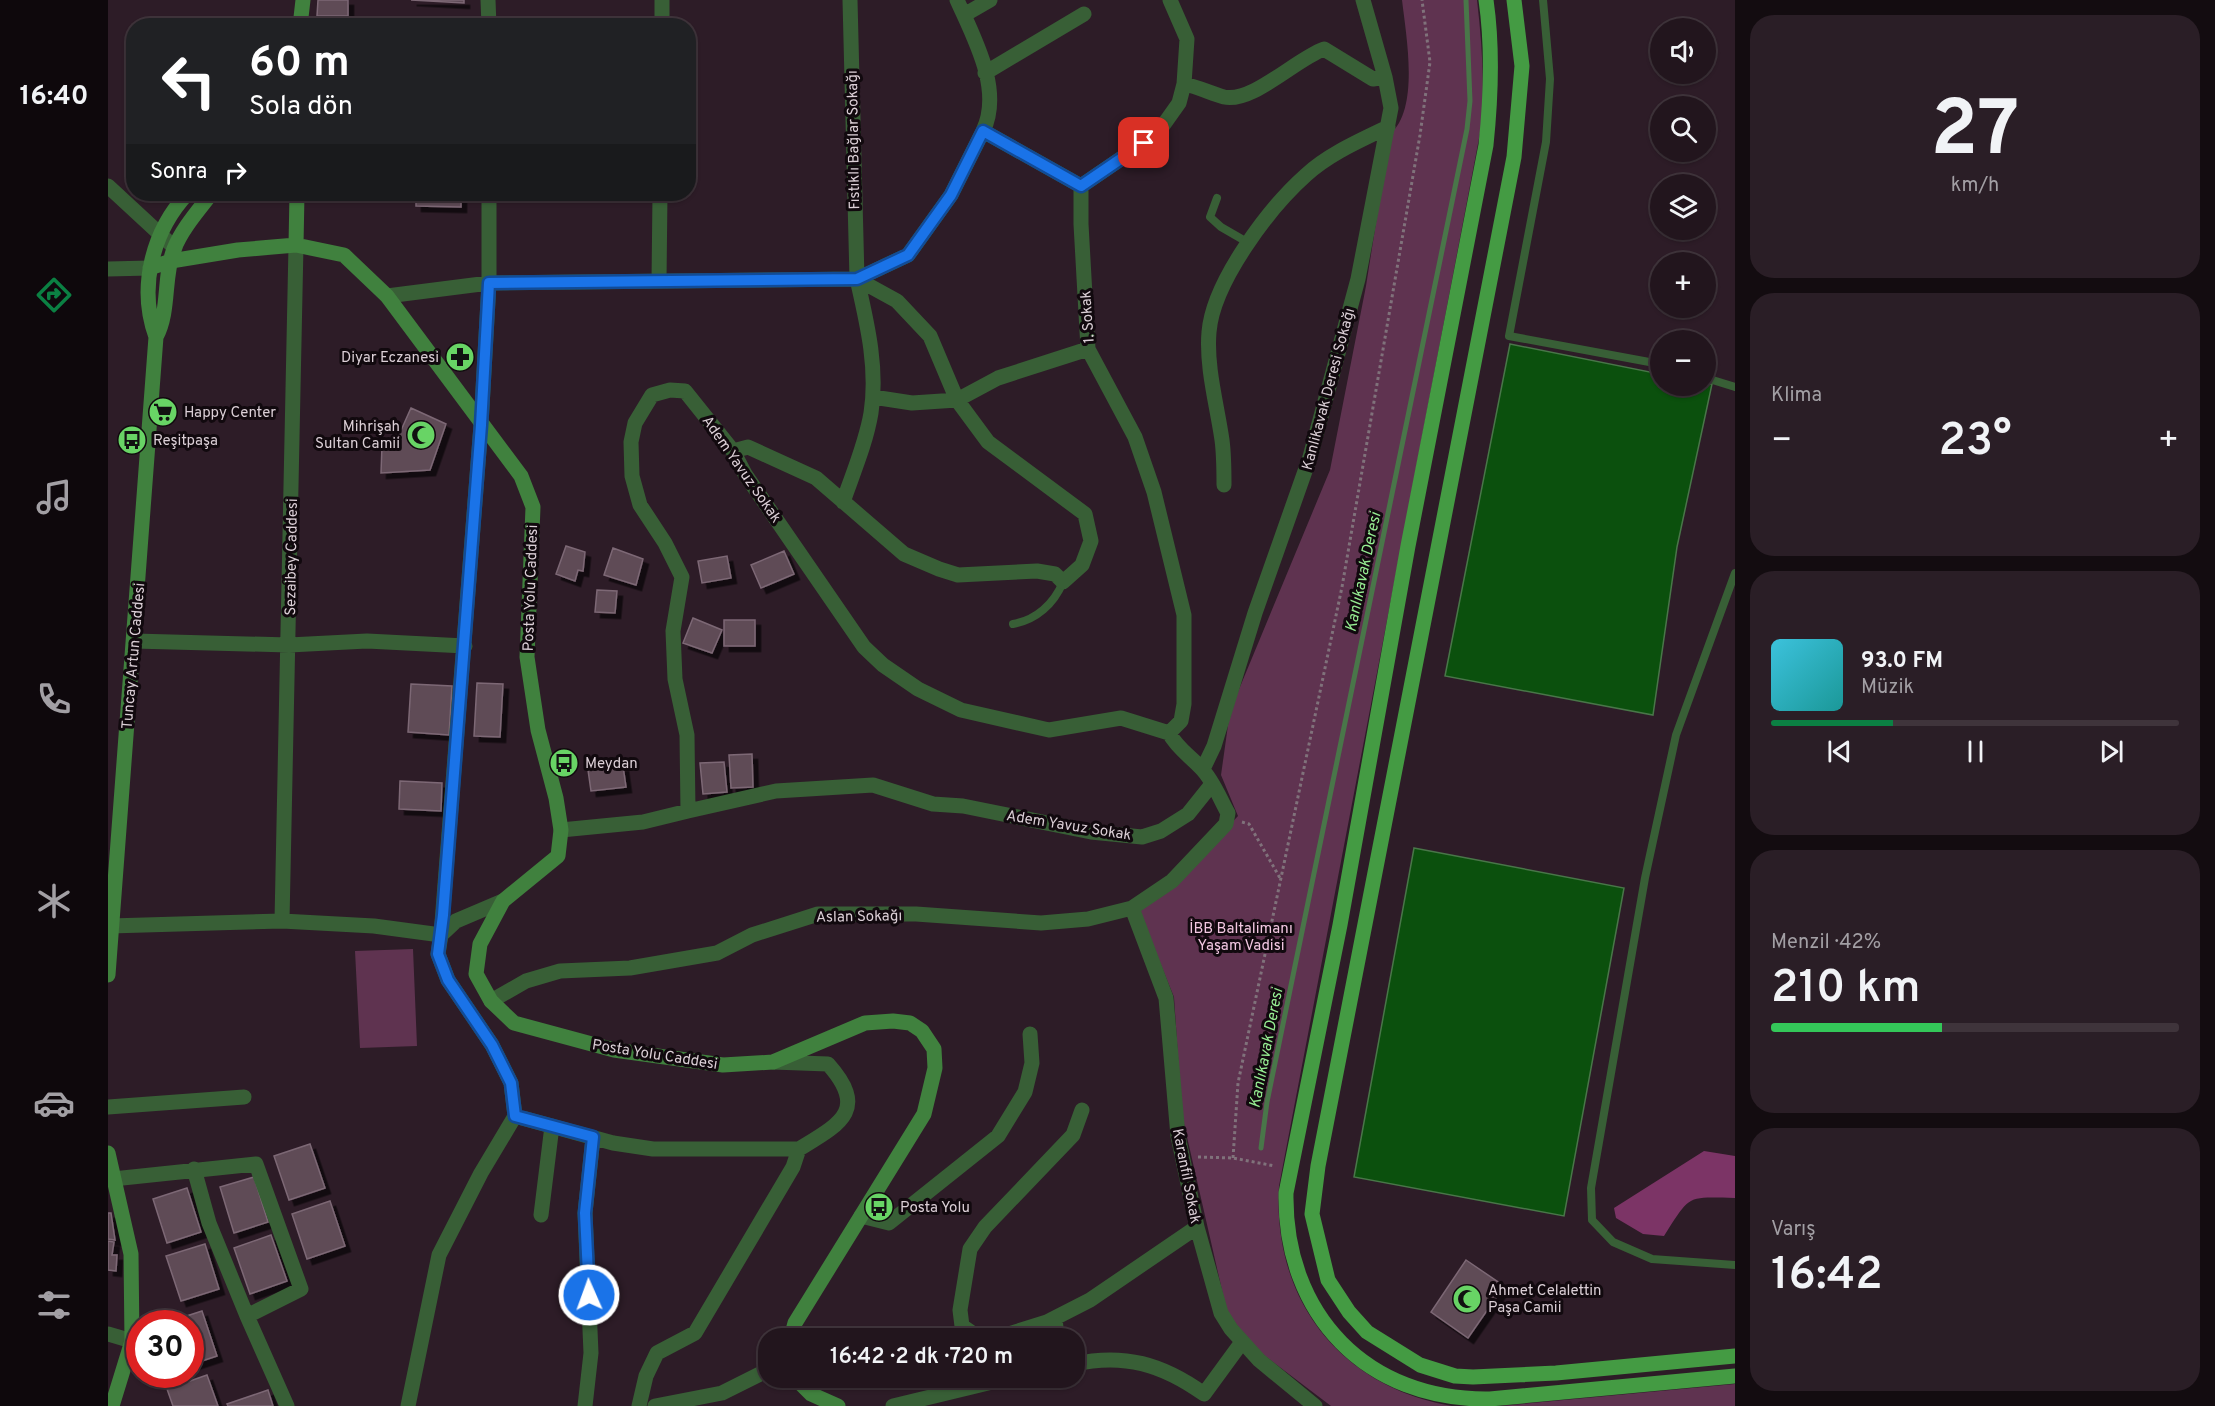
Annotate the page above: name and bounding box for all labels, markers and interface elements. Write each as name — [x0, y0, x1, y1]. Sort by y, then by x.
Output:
map controls — [1650, 18, 1716, 396]
button: sound — [1650, 18, 1716, 84]
text: 60 m — [249, 38, 350, 91]
icon: left — [150, 42, 228, 120]
street label: Fıstıklı Bağlar Sokağı — [844, 70, 865, 210]
text: 16:40 — [19, 80, 89, 114]
text: 27 — [1931, 84, 2019, 183]
text: Sola dön — [249, 90, 353, 124]
button: search — [1650, 96, 1716, 162]
pin — [1118, 117, 1169, 168]
icon: arrive — [1127, 126, 1160, 159]
icon: right — [219, 156, 252, 189]
text: Sonra — [150, 159, 207, 186]
text: km/h — [1951, 173, 1999, 199]
button: layers — [1650, 174, 1716, 240]
button: + — [1650, 252, 1716, 318]
icon: directions — [33, 274, 75, 316]
street label: 1. Sokak — [1077, 290, 1100, 344]
street label: Kanlikavak Deresi Sokağı — [1299, 306, 1360, 473]
button: − — [1650, 330, 1716, 396]
pharmacy icon: Diyar Eczanesi — [444, 341, 476, 373]
place label: Diyar Eczanesi — [341, 349, 439, 368]
text: Klima — [1771, 383, 1822, 409]
supermarket icon: Happy Center — [147, 396, 179, 428]
place label: Happy Center — [184, 404, 276, 423]
street label: Adem Yavuz Sokak — [697, 413, 785, 527]
text: 23° — [1938, 414, 2012, 471]
place label: Mihrişah Sultan Camii — [315, 418, 400, 454]
mosque icon: Mihrişah Sultan Camii — [405, 419, 437, 451]
text: − — [1771, 421, 1792, 463]
text: + — [2158, 421, 2179, 463]
bus stop icon: Reşitpaşa — [116, 424, 148, 456]
place label: Reşitpaşa — [153, 432, 218, 451]
icon: music — [33, 476, 75, 518]
street label: Sezaibey Caddesi — [282, 498, 303, 616]
water label: Kanlıkavak Deresi — [1342, 510, 1387, 634]
street label: Posta Yolu Caddesi — [520, 524, 543, 652]
street label: Tuncay Artun Caddesi — [119, 582, 150, 730]
text: 93.0 FM — [1861, 648, 1943, 675]
text: Müzik — [1861, 675, 1914, 701]
icon: phone — [33, 678, 75, 720]
icon: previous — [1823, 735, 1856, 768]
icon: pause — [1959, 735, 1992, 768]
icon: next — [2095, 735, 2128, 768]
bus stop icon: Meydan — [548, 747, 580, 779]
place label: Meydan — [585, 755, 638, 774]
street label: Adem Yavuz Sokak — [1005, 807, 1133, 846]
icon: climate — [33, 880, 75, 922]
street label: Aslan Sokağı — [816, 907, 902, 928]
park label: İBB Baltalimanı Yaşam Vadisi — [1189, 919, 1293, 956]
text: Menzil · 42% — [1771, 930, 1881, 956]
text: 210 km — [1771, 961, 1920, 1018]
water label: Kanlıkavak Deresi — [1246, 986, 1289, 1110]
street label: Posta Yolu Caddesi — [591, 1036, 719, 1075]
icon: car — [33, 1082, 75, 1124]
street label: Karanfil Sokak — [1167, 1127, 1204, 1226]
bus stop icon: Posta Yolu — [863, 1191, 895, 1223]
place label: Posta Yolu — [900, 1199, 970, 1218]
text: Varış — [1771, 1217, 1816, 1243]
text: 16:42 — [1771, 1248, 1883, 1305]
position arrow — [557, 1263, 621, 1327]
place label: Ahmet Celalettin Paşa Camii — [1488, 1282, 1601, 1318]
mosque icon: Ahmet Celalettin Paşa Camii — [1451, 1283, 1483, 1315]
icon: filters — [33, 1284, 75, 1326]
speed limit sign: 30 — [126, 1310, 204, 1388]
text: 16:42 · 2 dk · 720 m — [830, 1344, 1013, 1371]

